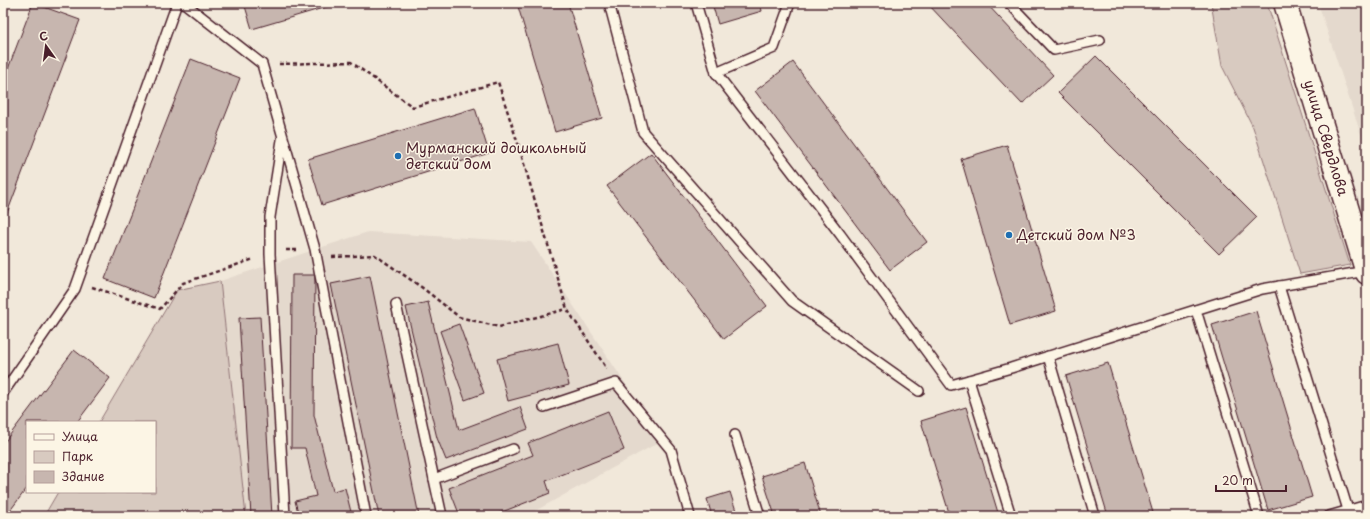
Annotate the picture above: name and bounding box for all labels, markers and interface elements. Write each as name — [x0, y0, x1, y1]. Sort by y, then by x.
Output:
north arrow — [26, 26, 66, 66]
text: С — [37, 27, 50, 45]
street label: улица Свердлова — [1299, 77, 1354, 199]
place label: Мурманский дошкольный детский дом — [406, 137, 587, 174]
marker: Мурманский дошкольный детский дом — [393, 151, 403, 161]
place label: Детский дом №3 — [1016, 224, 1136, 245]
marker: Детский дом №3 — [1004, 230, 1014, 240]
legend — [26, 421, 156, 493]
text: Улица — [62, 427, 98, 445]
text: Парк — [62, 447, 94, 465]
text: Здание — [62, 467, 104, 485]
scale bar — [1216, 467, 1286, 493]
text: 20 m — [1222, 471, 1253, 489]

